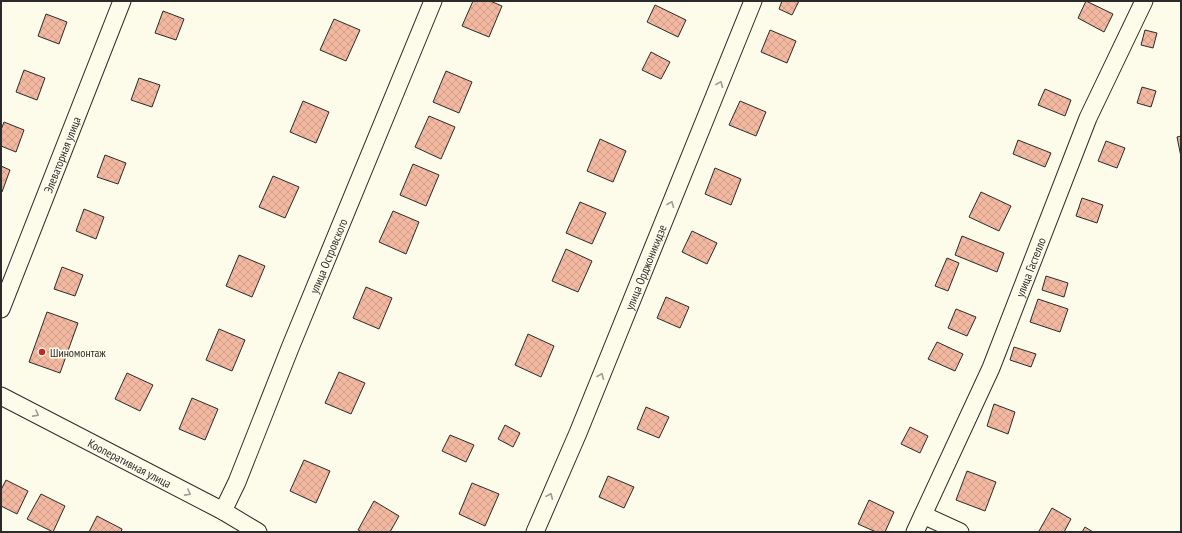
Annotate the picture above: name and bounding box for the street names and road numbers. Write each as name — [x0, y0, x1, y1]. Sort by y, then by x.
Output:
street label: Элеваторная улица — [40, 114, 84, 195]
street label: улица Островского — [306, 216, 350, 296]
street label: улица Орджоникидзе — [621, 222, 669, 312]
street label: улица Гастелло — [1012, 235, 1049, 299]
street label: Кооперативная улица — [86, 435, 174, 491]

